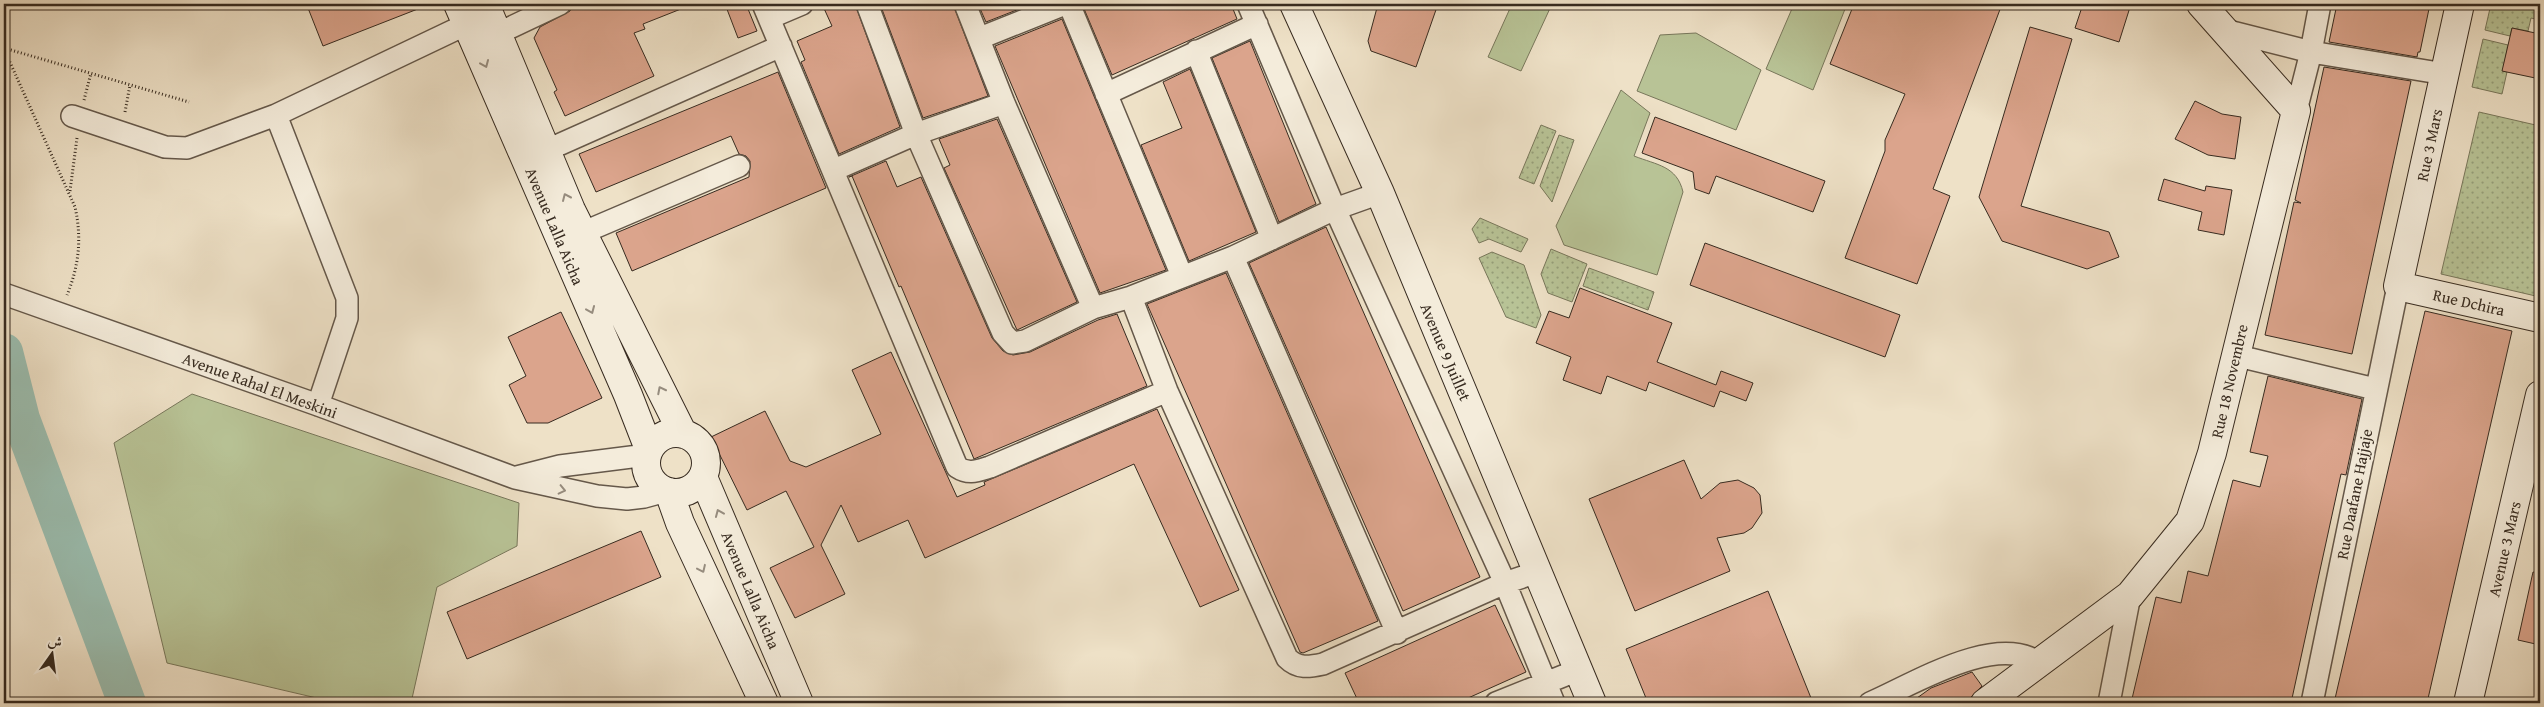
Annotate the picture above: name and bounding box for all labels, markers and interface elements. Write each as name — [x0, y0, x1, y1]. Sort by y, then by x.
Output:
one-way arrow — [479, 60, 489, 68]
street label: Rue 3 Mars — [2410, 106, 2448, 184]
street label: Avenue Lalla Aicha — [519, 163, 591, 289]
one-way arrow — [561, 193, 572, 202]
street label: Rue Dchira — [2431, 282, 2508, 322]
street label: Avenue 9 Juillet — [1415, 299, 1478, 405]
one-way arrow — [585, 305, 596, 314]
street label: Rue 18 Novembre — [2204, 322, 2254, 440]
street label: Avenue Rahal El Meskini — [179, 346, 341, 424]
one-way arrow — [657, 386, 667, 395]
street label: Rue Daafane Hajjaje — [2330, 427, 2378, 561]
one-way arrow — [557, 484, 566, 495]
street label: Avenue 3 Mars — [2481, 499, 2527, 599]
one-way arrow — [714, 509, 725, 518]
street label: Avenue Lalla Aicha — [715, 527, 787, 653]
one-way arrow — [695, 564, 706, 573]
north arrow — [28, 630, 78, 680]
text: ش — [46, 630, 64, 653]

